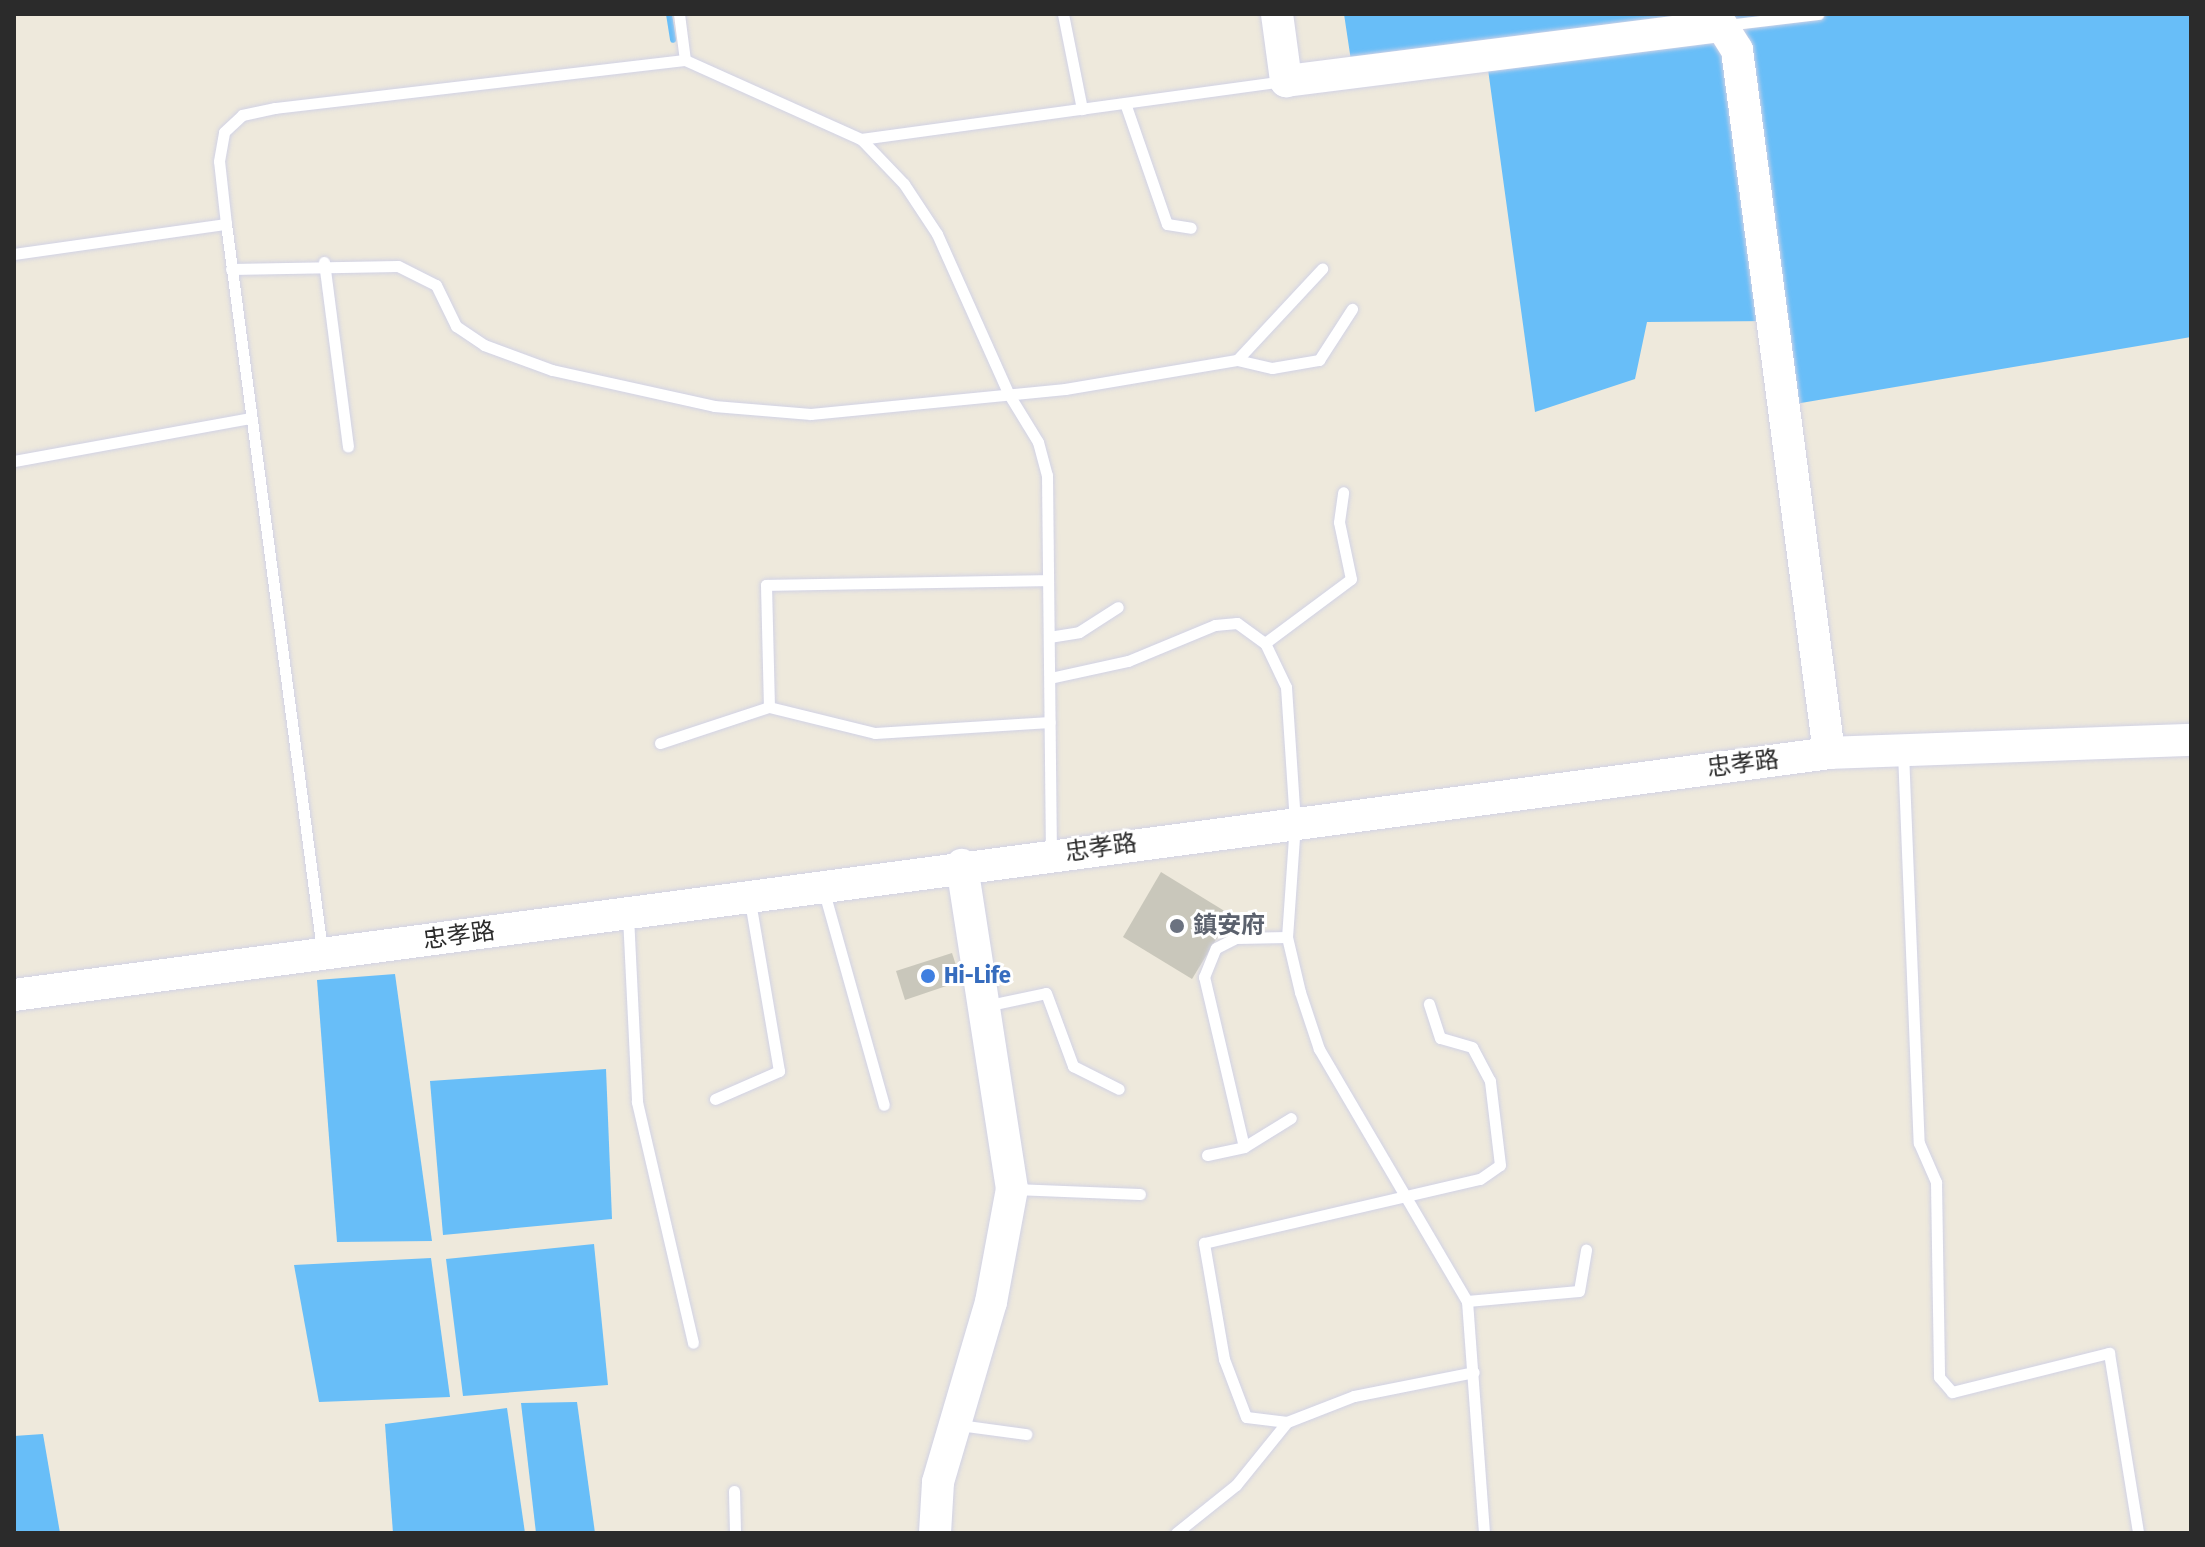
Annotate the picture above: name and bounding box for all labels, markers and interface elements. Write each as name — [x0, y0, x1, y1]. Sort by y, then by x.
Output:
street label: 忠孝路 — [1706, 745, 1780, 783]
street label: 忠孝路 — [1063, 829, 1139, 867]
place label: 鎮安府 — [1193, 912, 1265, 940]
street label: 忠孝路 — [421, 917, 497, 955]
marker: 鎮安府 — [1168, 917, 1186, 935]
place label: Hi-Life — [944, 962, 1011, 990]
marker: Hi-Life — [919, 967, 937, 985]

